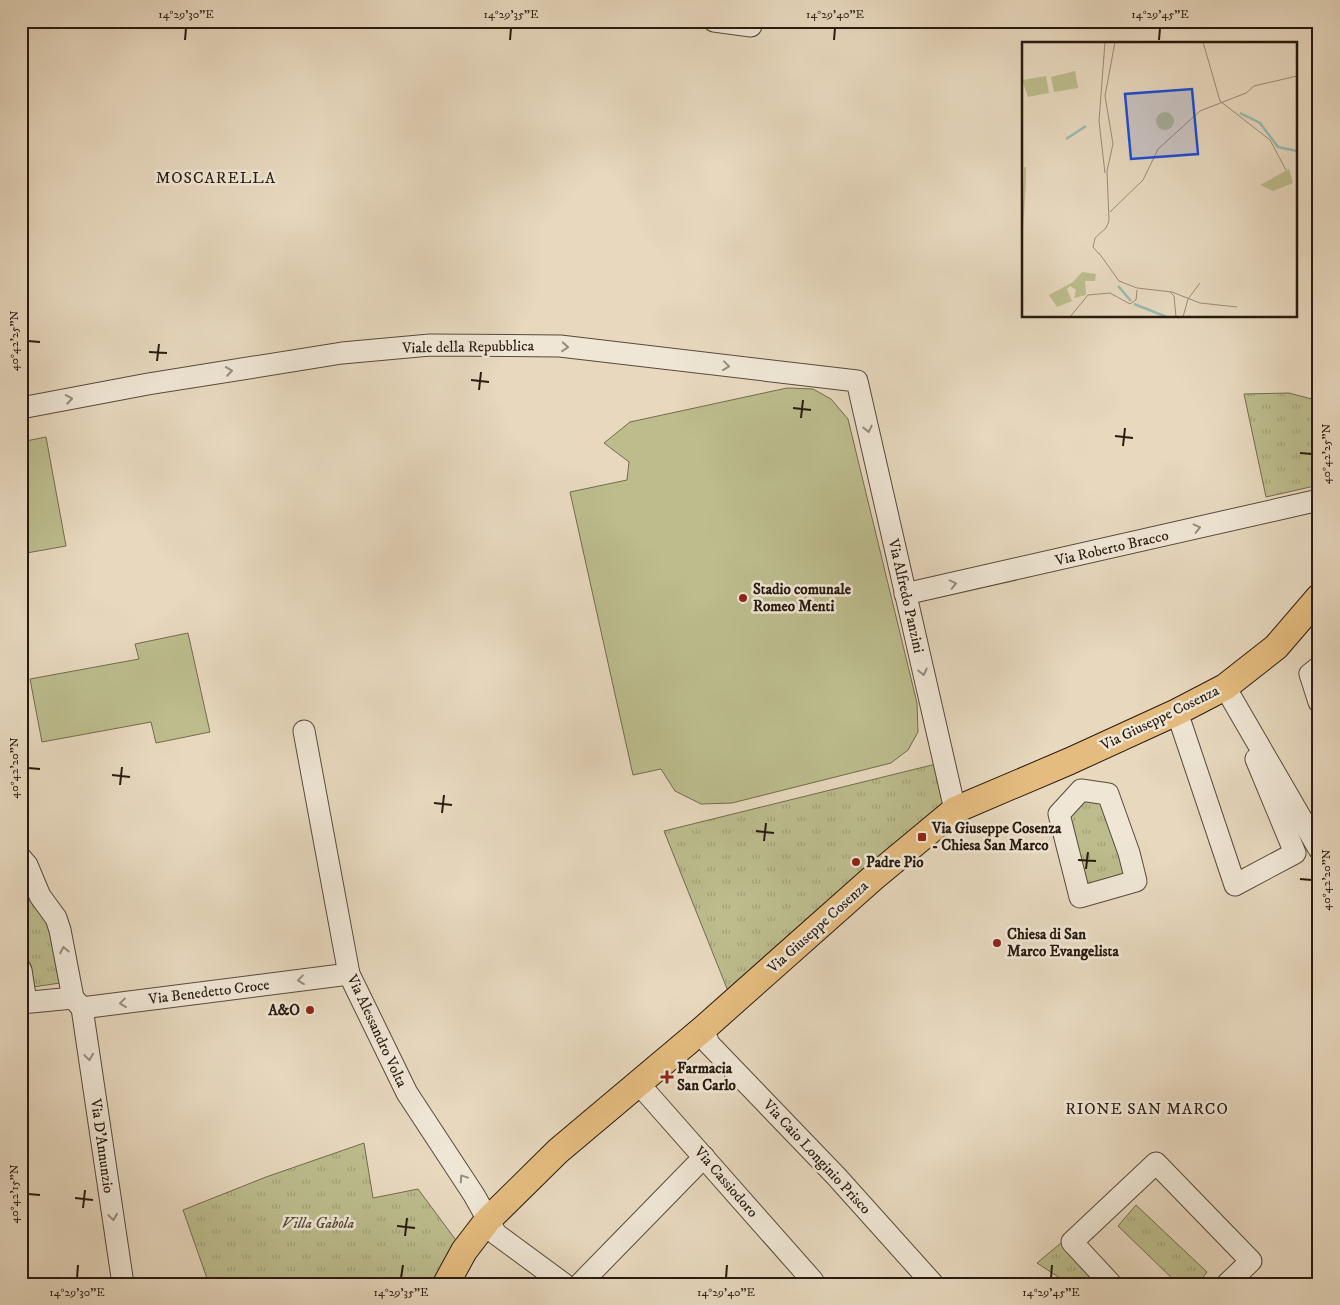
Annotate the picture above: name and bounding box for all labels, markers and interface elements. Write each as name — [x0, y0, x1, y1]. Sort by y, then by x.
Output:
text: 14°29'30"E — [158, 7, 214, 22]
text: 14°29'35"E — [483, 7, 539, 22]
text: 14°29'40"E — [806, 7, 864, 22]
text: 14°29'45"E — [1131, 7, 1189, 22]
inset map — [1022, 42, 1298, 318]
district label: MOSCARELLA — [156, 168, 276, 188]
text: 40°42'25"N — [7, 311, 22, 371]
street label: Viale della Repubblica — [401, 336, 535, 358]
one-way arrow — [561, 341, 569, 352]
one-way arrow — [723, 360, 731, 371]
one-way arrow — [225, 367, 234, 377]
one-way arrow — [65, 394, 74, 405]
one-way arrow — [862, 424, 872, 433]
text: 40°42'25"N — [1319, 424, 1334, 484]
one-way arrow — [1192, 523, 1201, 534]
street label: Via Roberto Bracco — [1052, 526, 1171, 571]
street label: Via Alfredo Panzini — [883, 536, 928, 655]
one-way arrow — [948, 579, 957, 590]
place label: Stadio comunale Romeo Menti — [753, 580, 852, 616]
marker: Stadio comunale Romeo Menti — [737, 592, 749, 604]
one-way arrow — [917, 668, 928, 677]
street label: Via Giuseppe Cosenza — [1097, 681, 1223, 755]
text: 40°42'20"N — [7, 737, 22, 799]
place label: Via Giuseppe Cosenza - Chiesa San Marco — [931, 819, 1062, 855]
marker: Via Giuseppe Cosenza - Chiesa San Marco — [916, 831, 928, 843]
text: 40°42'20"N — [1319, 849, 1334, 911]
place label: Padre Pio — [866, 853, 924, 872]
marker: Padre Pio — [850, 856, 862, 868]
street label: Via Giuseppe Cosenza — [763, 876, 873, 978]
place label: Chiesa di San Marco Evangelista — [1007, 925, 1119, 961]
marker: Chiesa di San Marco Evangelista — [991, 937, 1003, 949]
one-way arrow — [60, 946, 70, 955]
street label: Via Alessandro Volta — [342, 971, 412, 1091]
one-way arrow — [297, 974, 305, 985]
street label: Via Benedetto Croce — [146, 975, 271, 1009]
one-way arrow — [118, 997, 126, 1008]
place label: A&O — [267, 1001, 300, 1020]
marker: A&O — [304, 1004, 316, 1016]
one-way arrow — [83, 1053, 94, 1061]
place label: Farmacia San Carlo — [677, 1059, 737, 1095]
marker: Farmacia San Carlo — [661, 1071, 673, 1083]
street label: Via Caio Longinio Prisco — [758, 1095, 875, 1218]
street label: Via D'Annunzio — [86, 1097, 118, 1194]
district label: RIONE SAN MARCO — [1065, 1099, 1229, 1119]
street label: Via Cassiodoro — [689, 1142, 762, 1221]
text: 40°42'15"N — [7, 1164, 22, 1224]
one-way arrow — [460, 1175, 469, 1184]
one-way arrow — [107, 1214, 118, 1222]
park label: Villa Gabola — [282, 1214, 354, 1233]
text: 14°29'30"E — [49, 1285, 105, 1300]
text: 14°29'35"E — [373, 1285, 429, 1300]
text: 14°29'40"E — [697, 1285, 755, 1300]
text: 14°29'45"E — [1022, 1285, 1080, 1300]

